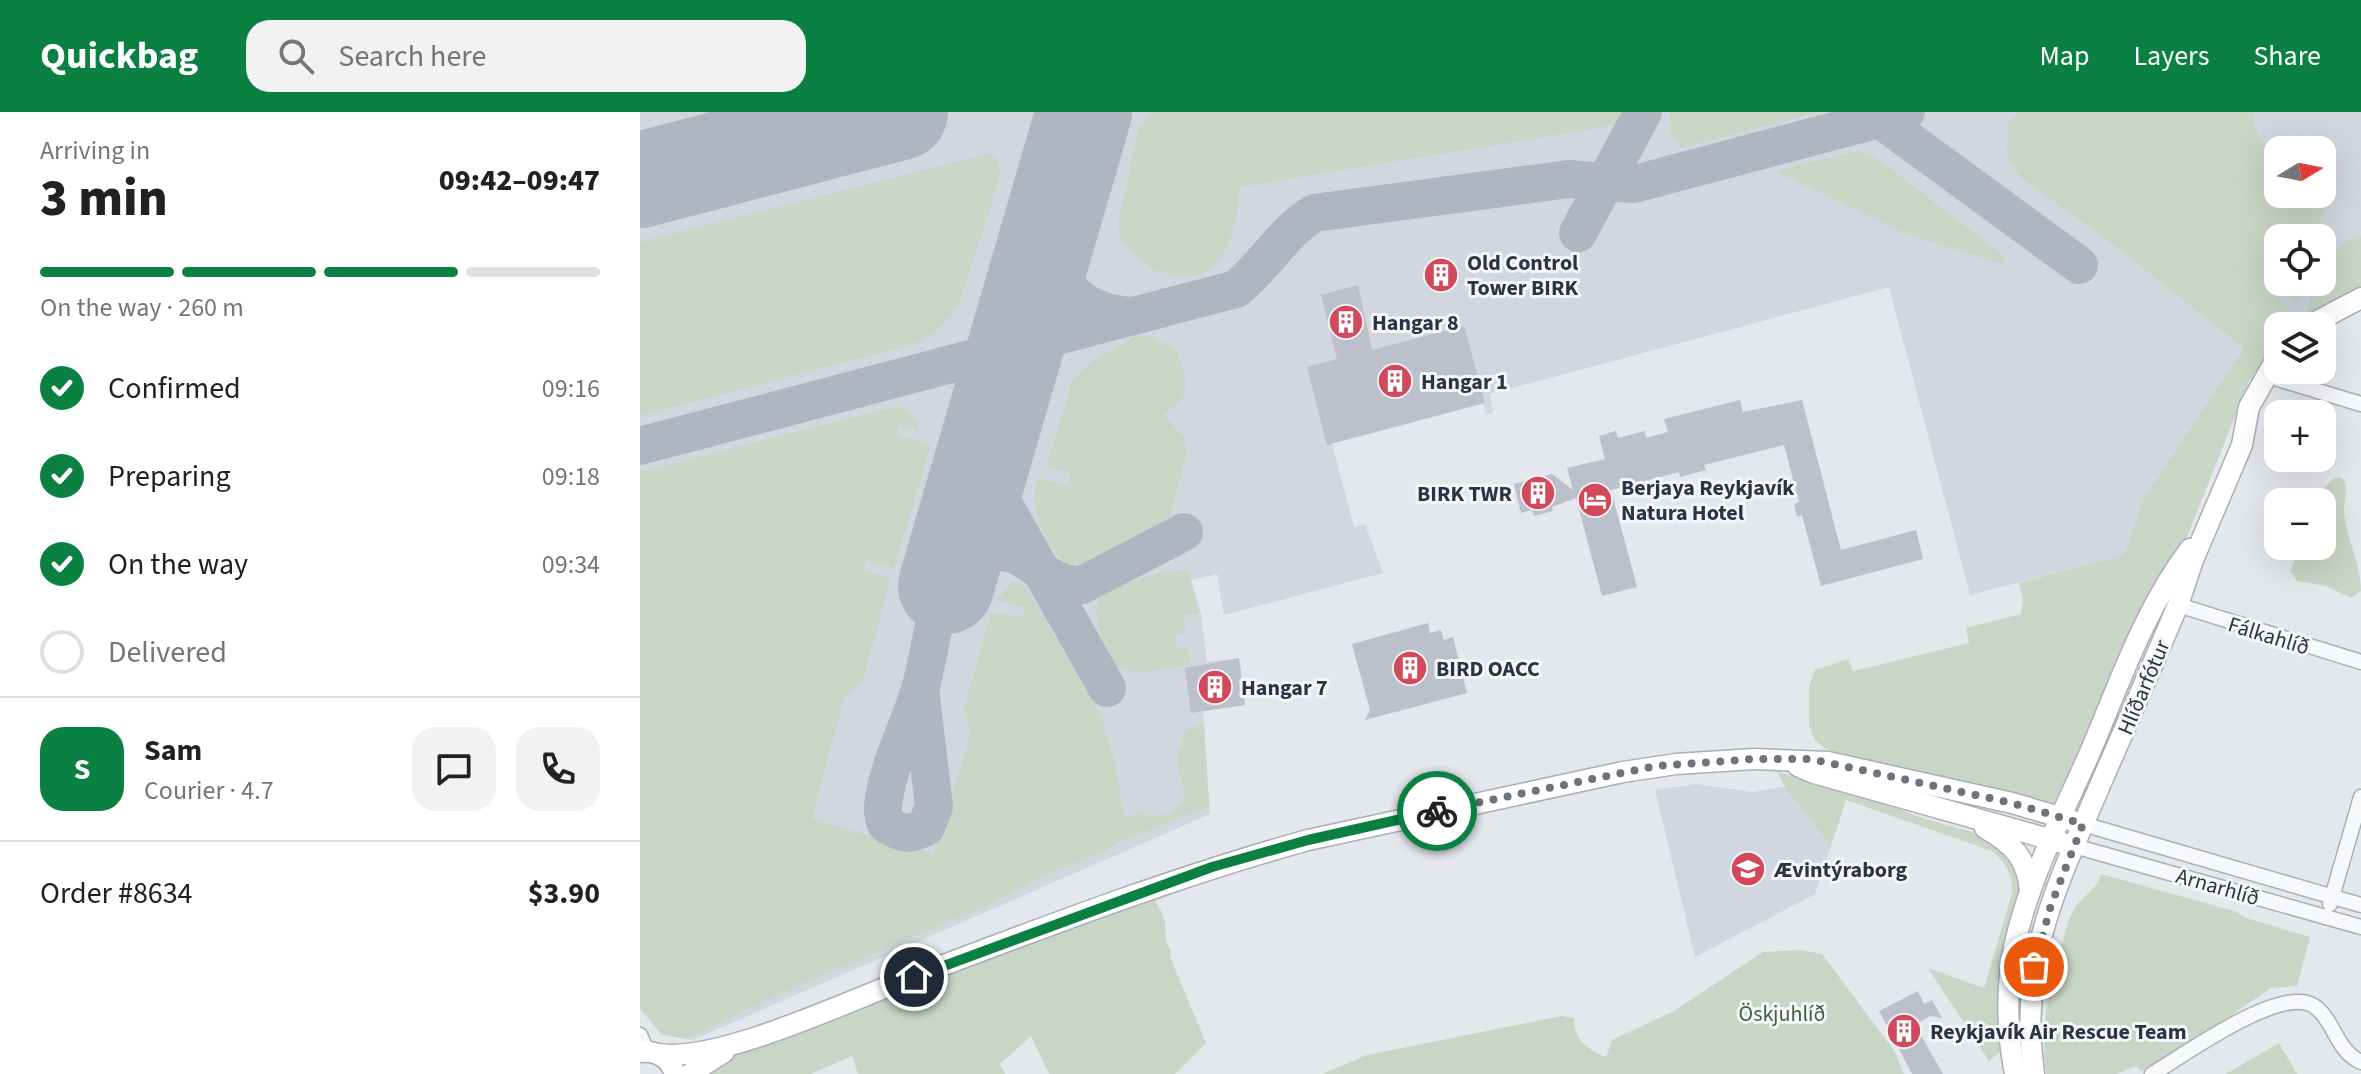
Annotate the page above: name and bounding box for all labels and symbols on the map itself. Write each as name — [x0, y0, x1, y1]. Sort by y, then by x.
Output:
north arrow — [2264, 136, 2336, 208]
place label: Old Control Tower BIRK — [1467, 247, 1579, 304]
building icon: Old Control Tower BIRK — [1422, 256, 1460, 294]
building icon: Hangar 8 — [1327, 303, 1365, 341]
place label: Hangar 8 — [1372, 307, 1459, 339]
building icon: Hangar 1 — [1376, 362, 1414, 400]
place label: Hangar 1 — [1421, 366, 1508, 398]
place label: Berjaya Reykjavík Natura Hotel — [1621, 472, 1794, 529]
building icon: BIRK TWR — [1519, 474, 1557, 512]
place label: BIRK TWR — [1417, 478, 1513, 510]
hotel icon: Berjaya Reykjavík Natura Hotel — [1576, 481, 1614, 519]
street label: Fálkahlíð — [2224, 608, 2313, 663]
street label: Hlíðarfótur — [2110, 634, 2178, 740]
building icon: BIRD OACC — [1391, 649, 1429, 687]
place label: BIRD OACC — [1436, 653, 1540, 685]
building icon: Hangar 7 — [1196, 668, 1234, 706]
place label: Hangar 7 — [1241, 672, 1328, 704]
courier — [1397, 771, 1477, 851]
school or university icon: Ævintýraborg — [1729, 850, 1767, 888]
place label: Ævintýraborg — [1773, 854, 1908, 886]
street label: Arnarhlíð — [2172, 860, 2263, 914]
pin — [2000, 933, 2068, 1001]
pin — [880, 943, 948, 1011]
park label: Öskjuhlíð — [1739, 998, 1825, 1030]
building icon: Reykjavík Air Rescue Team — [1885, 1012, 1923, 1050]
place label: Reykjavík Air Rescue Team — [1930, 1016, 2187, 1048]

